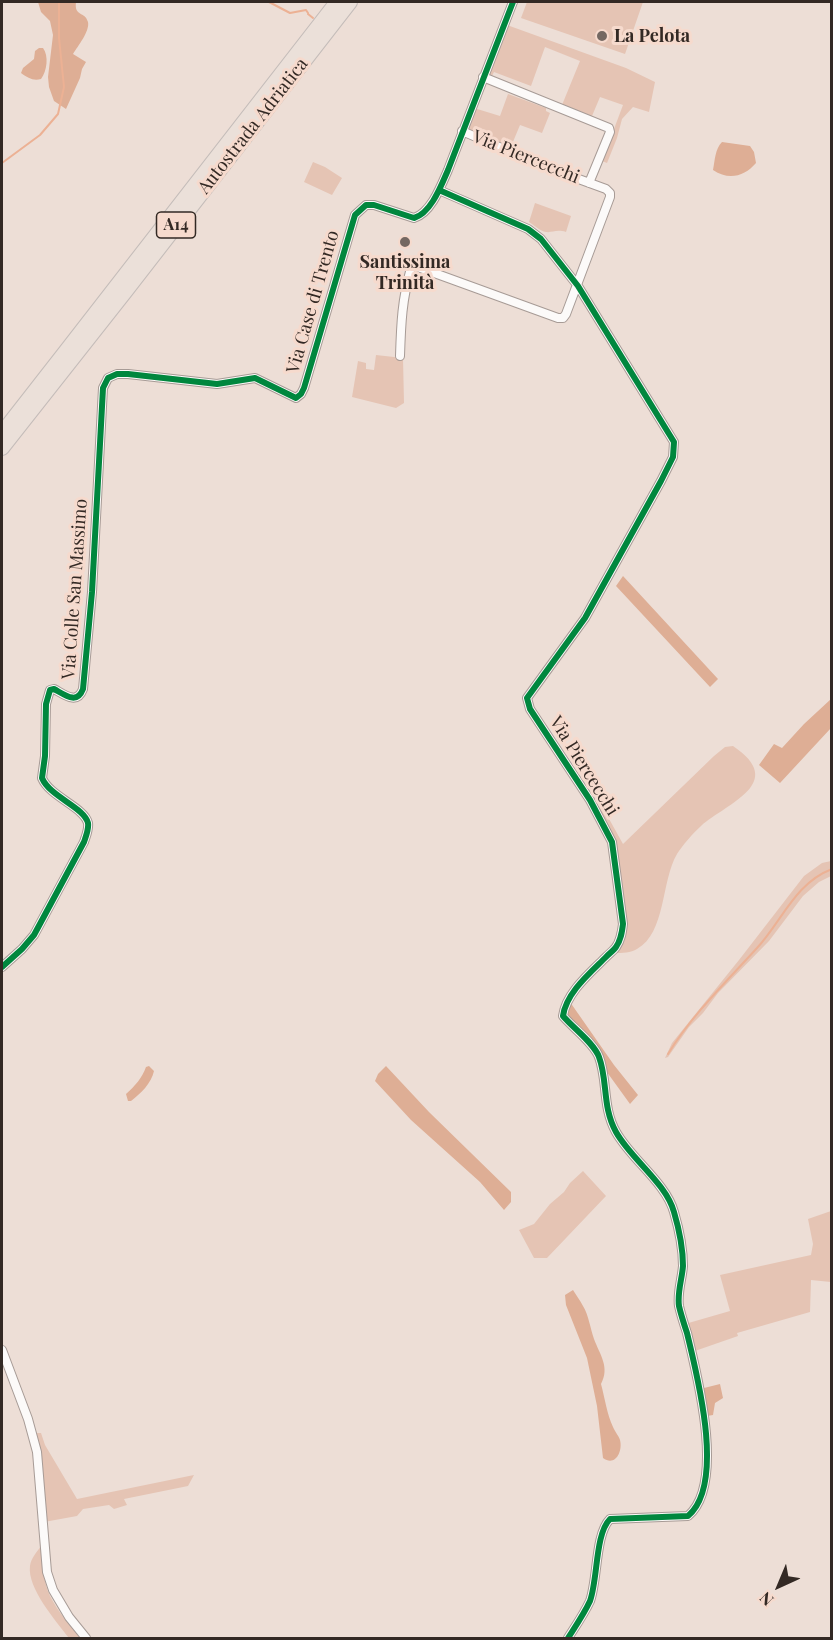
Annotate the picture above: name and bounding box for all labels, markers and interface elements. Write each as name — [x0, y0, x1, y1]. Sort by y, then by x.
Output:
place label: La Pelota — [614, 25, 690, 47]
marker: La Pelota — [595, 29, 609, 43]
street label: Autostrada Adriatica — [193, 54, 313, 198]
street label: Via Piercecchi — [469, 126, 583, 188]
road number: A14 — [156, 212, 195, 238]
street label: Via Case di Trento — [282, 228, 344, 376]
marker: Santissima Trinità — [398, 235, 412, 249]
place label: Santissima Trinità — [360, 251, 450, 294]
street label: Via Colle San Massimo — [58, 498, 92, 680]
street label: Via Piercecchi — [545, 712, 623, 820]
north arrow — [749, 1556, 809, 1616]
text: N — [755, 1588, 778, 1611]

